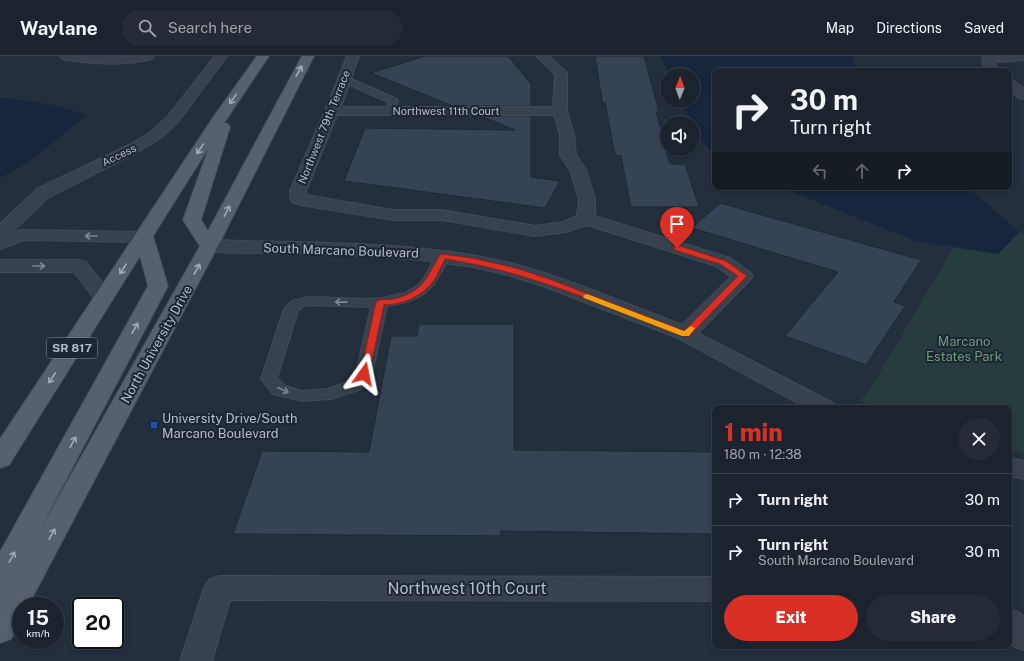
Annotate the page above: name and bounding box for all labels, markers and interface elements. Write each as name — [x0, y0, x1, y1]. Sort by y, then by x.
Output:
search box — [122, 10, 402, 46]
text: Waylane — [20, 17, 98, 39]
icon: search — [136, 17, 158, 39]
text: Search here — [168, 19, 252, 36]
text: Map — [826, 20, 854, 36]
text: Directions — [876, 20, 942, 36]
text: Saved — [964, 20, 1004, 36]
one-way arrow — [296, 65, 304, 77]
north arrow — [660, 68, 700, 108]
map controls — [660, 68, 700, 156]
street label: Northwest 79th Terrace — [296, 69, 352, 185]
text: 30 m — [790, 83, 858, 116]
icon: right — [724, 84, 776, 136]
one-way arrow — [229, 94, 237, 105]
street label: Northwest 11th Court — [393, 105, 499, 117]
button: sound — [660, 116, 700, 156]
text: Turn right — [790, 117, 872, 138]
street label: Access — [100, 141, 139, 168]
one-way arrow — [196, 143, 204, 154]
icon: left — [809, 160, 831, 182]
icon: ahead — [851, 160, 873, 182]
icon: right — [893, 160, 915, 182]
one-way arrow — [224, 205, 231, 217]
pin — [660, 207, 694, 248]
icon: arrive — [666, 213, 688, 235]
one-way arrow — [85, 232, 98, 240]
street label: South Marcano Boulevard — [263, 240, 419, 261]
one-way arrow — [32, 262, 45, 270]
one-way arrow — [193, 263, 201, 275]
one-way arrow — [119, 264, 127, 275]
street label: North University Drive — [118, 283, 195, 406]
one-way arrow — [335, 298, 348, 306]
one-way arrow — [132, 322, 140, 334]
park label: Marcano Estates Park — [926, 334, 1002, 364]
road number: SR 817 — [47, 338, 97, 358]
position arrow — [343, 353, 385, 395]
one-way arrow — [48, 373, 56, 384]
one-way arrow — [276, 386, 288, 394]
place label: University Drive/South Marcano Boulevard — [162, 411, 297, 441]
text: 1 min — [724, 418, 783, 446]
button: close — [958, 418, 1000, 460]
marker: University Drive/South Marcano Boulevard — [149, 420, 159, 430]
one-way arrow — [70, 436, 77, 448]
text: 180 m · 12:38 — [724, 447, 802, 462]
icon: right — [724, 489, 746, 511]
text: Turn right — [758, 491, 828, 508]
text: 30 m — [965, 491, 1000, 508]
one-way arrow — [49, 529, 57, 541]
text: Turn right — [758, 536, 828, 553]
icon: right — [724, 541, 746, 563]
text: 30 m — [965, 543, 1000, 560]
one-way arrow — [8, 551, 16, 563]
text: South Marcano Boulevard — [758, 553, 914, 568]
street label: Northwest 10th Court — [388, 579, 546, 598]
button: Exit — [724, 595, 858, 641]
button: Share — [866, 595, 1000, 641]
speed limit sign: 20 — [72, 597, 124, 649]
text: 15 — [27, 606, 49, 630]
text: km/h — [26, 627, 50, 639]

